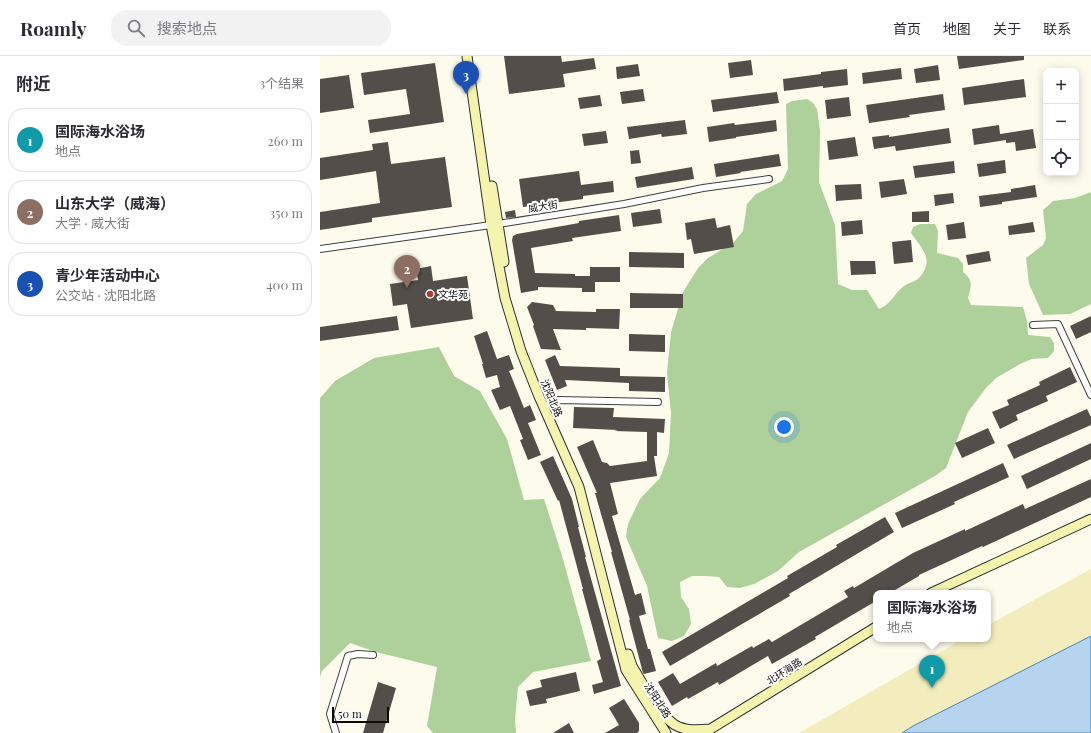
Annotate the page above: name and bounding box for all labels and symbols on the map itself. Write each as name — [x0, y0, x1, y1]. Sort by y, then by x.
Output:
pin: 3 — [453, 61, 479, 94]
street label: 威大街 — [527, 197, 559, 215]
pin: 2 — [394, 255, 420, 288]
place label: 文华苑 — [438, 287, 468, 301]
marker: 文华苑 — [425, 289, 435, 299]
street label: 沈阳北路 — [538, 377, 566, 419]
your location — [774, 417, 794, 437]
street label: 北环海路 — [763, 654, 805, 688]
pin: 1 — [919, 655, 945, 688]
street label: 沈阳北路 — [641, 679, 675, 721]
scale bar — [332, 705, 389, 724]

